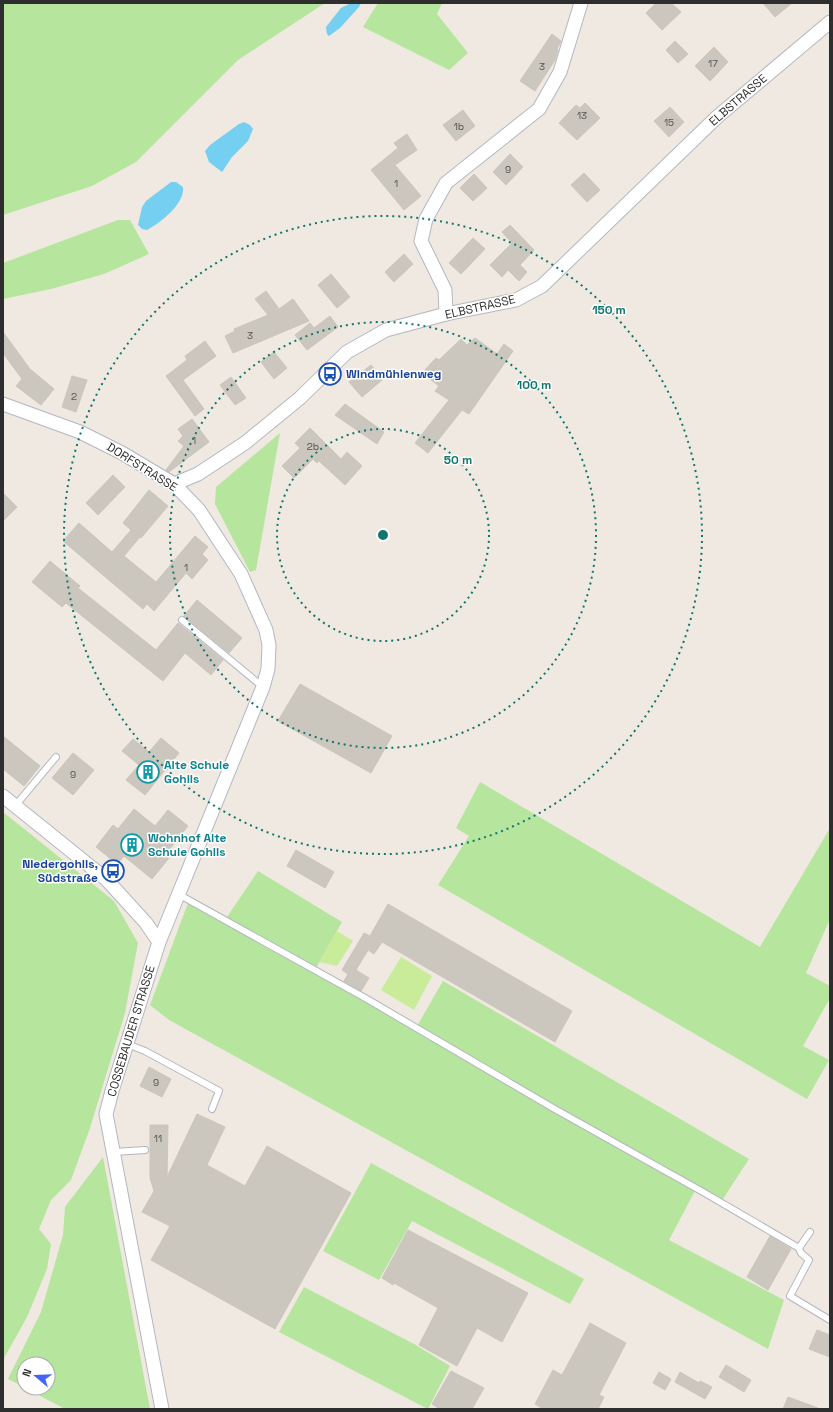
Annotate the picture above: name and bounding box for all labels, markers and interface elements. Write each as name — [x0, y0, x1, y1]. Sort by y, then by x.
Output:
house number: 17 — [708, 57, 718, 70]
house number: 3 — [539, 60, 545, 73]
street label: ELBSTRASSE — [706, 70, 771, 130]
house number: 13 — [577, 109, 587, 122]
house number: 15 — [664, 116, 674, 129]
house number: 1b — [454, 120, 464, 133]
house number: 9 — [505, 163, 511, 176]
house number: 1 — [394, 177, 398, 190]
street label: ELBSTRASSE — [443, 291, 517, 323]
text: 150 m — [592, 302, 626, 318]
house number: 3 — [247, 329, 253, 342]
bus stop icon: Windmühlenweg — [317, 361, 343, 387]
place label: Windmühlenweg — [346, 366, 441, 382]
text: 100 m — [517, 377, 551, 393]
house number: 2 — [71, 390, 77, 403]
house number: 1 — [192, 434, 196, 447]
street label: DORFSTRASSE — [104, 439, 181, 495]
house number: 2b — [307, 440, 319, 453]
text: 50 m — [444, 452, 472, 468]
centre of rings — [376, 528, 390, 542]
house number: 1 — [184, 561, 188, 574]
place label: Alte Schule Gohlis — [164, 757, 229, 787]
building icon: Alte Schule Gohlis — [135, 759, 161, 785]
house number: 9 — [70, 768, 76, 781]
place label: Wohnhof Alte Schule Gohlis — [148, 830, 227, 860]
building icon: Wohnhof Alte Schule Gohlis — [119, 832, 145, 858]
place label: Niedergohlis, Südstraße — [22, 856, 98, 886]
bus stop icon: Niedergohlis, Südstraße — [100, 858, 126, 884]
street label: COSSEBAUDER STRASSE — [103, 963, 159, 1099]
house number: 9 — [153, 1076, 159, 1089]
house number: 11 — [154, 1132, 162, 1145]
north arrow — [16, 1356, 56, 1396]
text: N — [19, 1367, 34, 1379]

